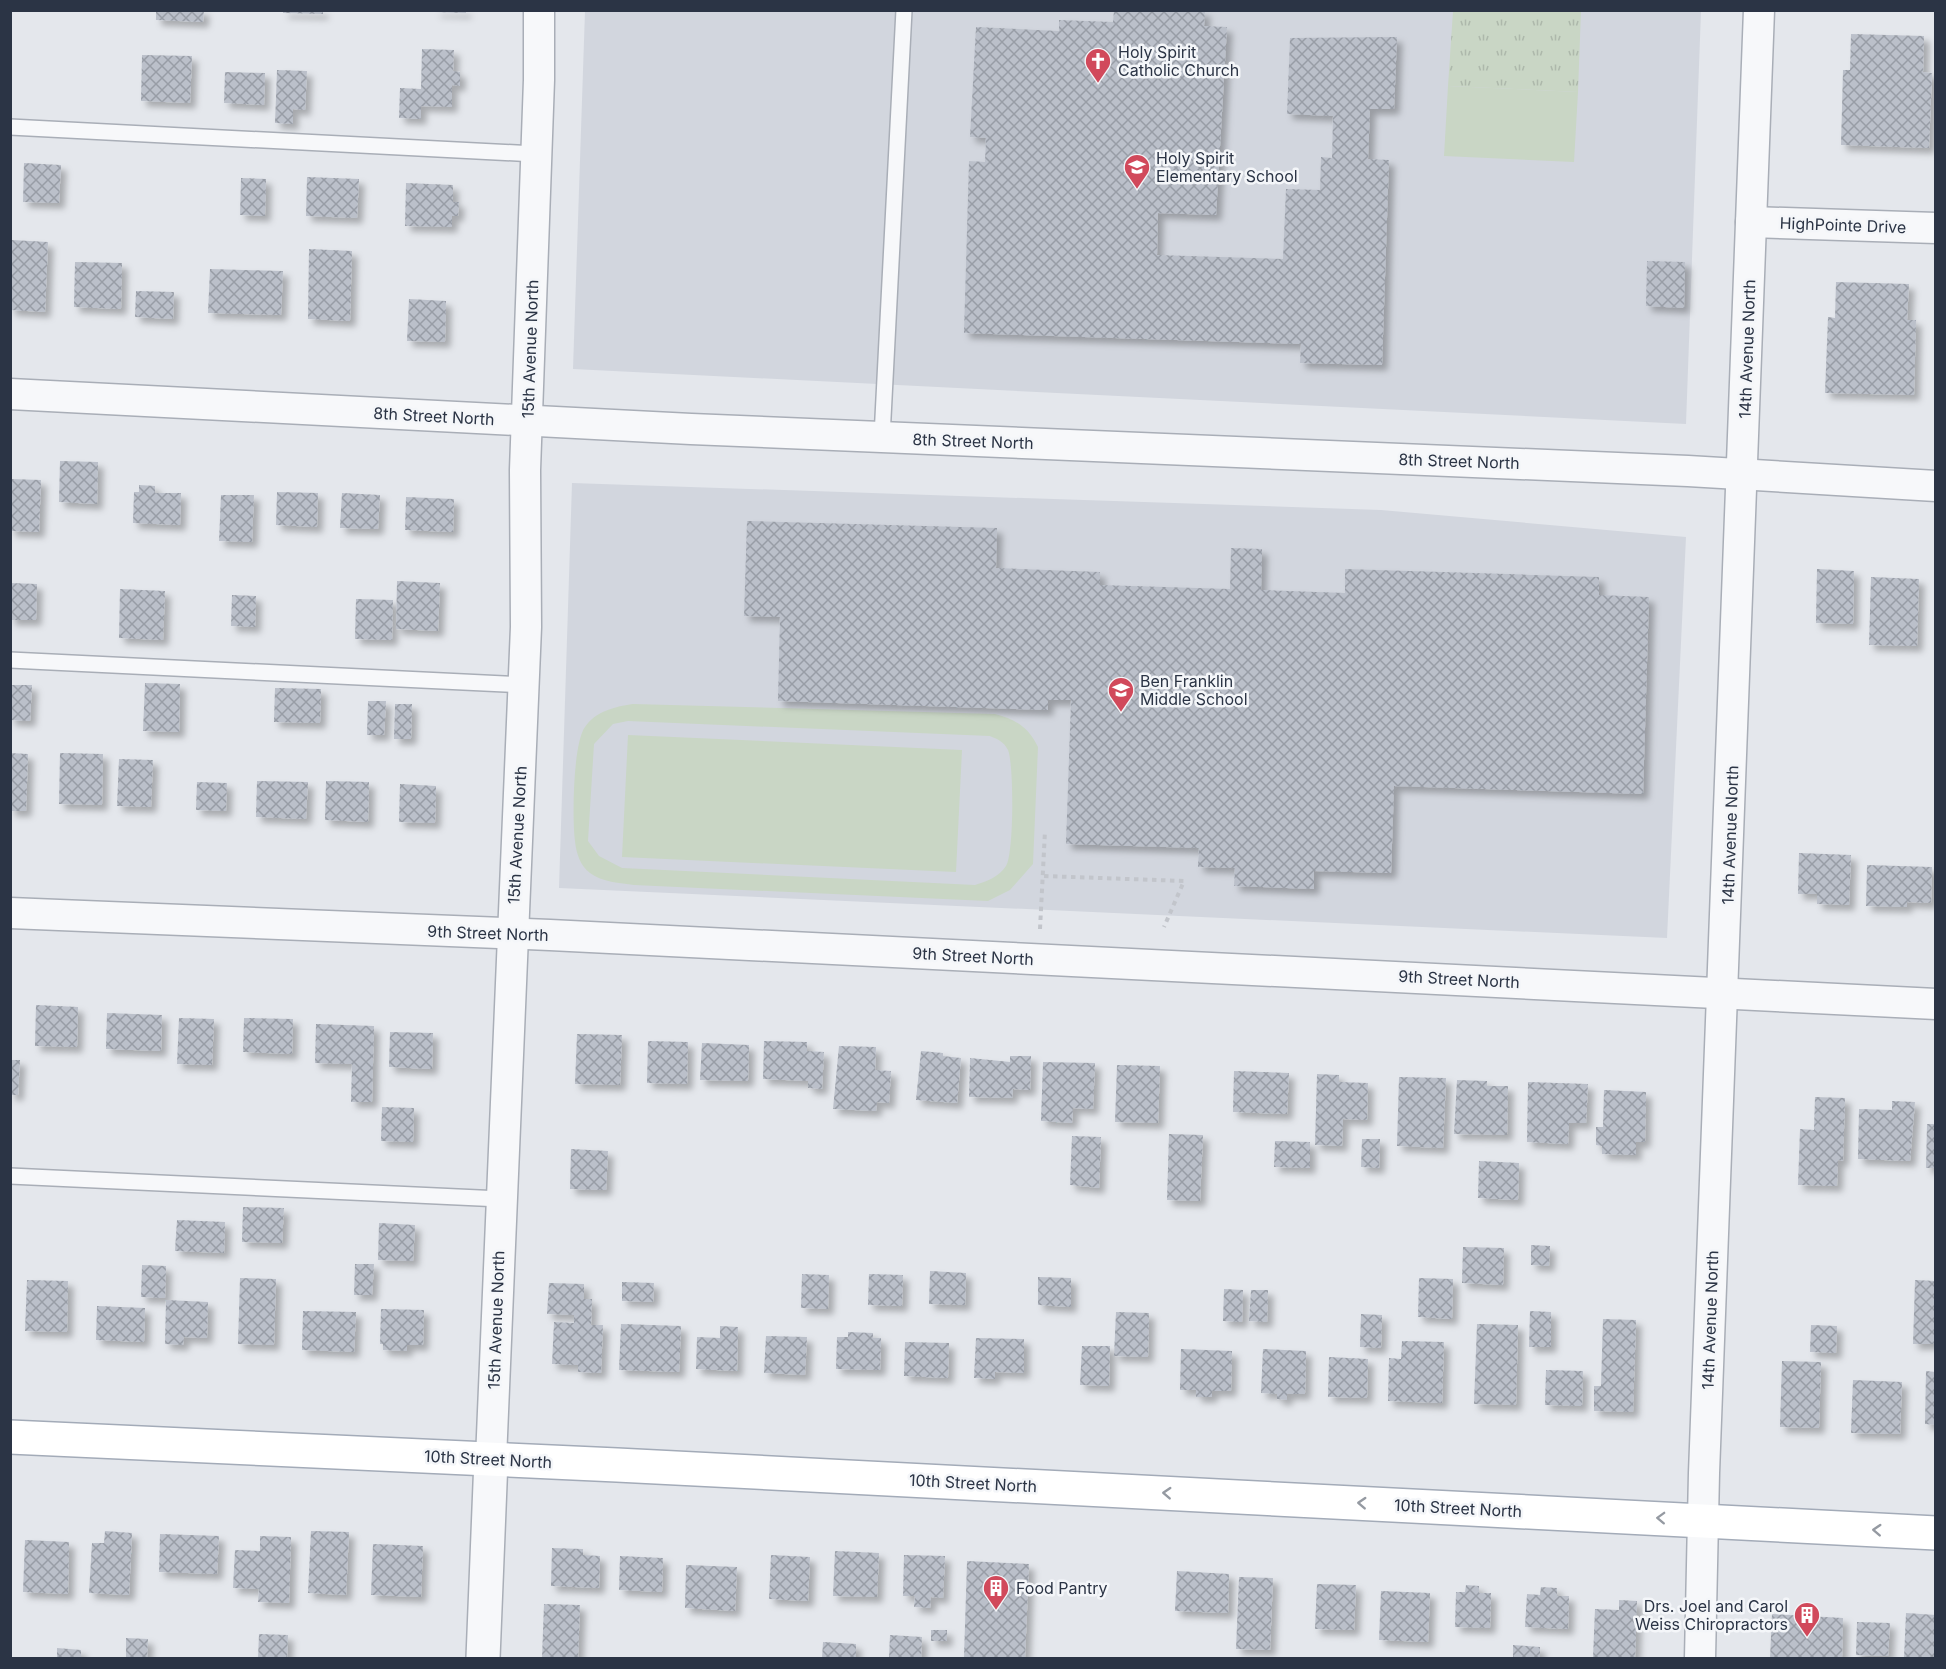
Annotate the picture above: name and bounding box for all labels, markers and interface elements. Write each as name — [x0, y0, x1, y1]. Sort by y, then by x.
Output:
place label: Holy Spirit Catholic Church — [1118, 42, 1239, 80]
church icon: Holy Spirit Catholic Church — [1083, 46, 1113, 84]
place label: Holy Spirit Elementary School — [1156, 148, 1298, 186]
school or university icon: Holy Spirit Elementary School — [1122, 152, 1152, 190]
street label: HighPointe Drive — [1779, 213, 1907, 237]
street label: 15th Avenue North — [518, 279, 542, 419]
street label: 14th Avenue North — [1735, 279, 1759, 419]
street label: 8th Street North — [373, 403, 495, 429]
street label: 8th Street North — [912, 429, 1034, 453]
street label: 8th Street North — [1398, 449, 1520, 473]
place label: Ben Franklin Middle School — [1140, 671, 1248, 709]
school or university icon: Ben Franklin Middle School — [1106, 675, 1136, 713]
street label: 15th Avenue North — [503, 765, 531, 905]
street label: 14th Avenue North — [1718, 765, 1742, 905]
street label: 9th Street North — [427, 921, 549, 945]
street label: 9th Street North — [912, 943, 1034, 969]
street label: 9th Street North — [1398, 966, 1520, 992]
street label: 15th Avenue North — [484, 1250, 508, 1390]
street label: 14th Avenue North — [1698, 1250, 1722, 1390]
street label: 10th Street North — [423, 1446, 553, 1472]
street label: 10th Street North — [908, 1470, 1038, 1496]
one-way arrow — [1163, 1487, 1172, 1500]
street label: 10th Street North — [1393, 1495, 1523, 1521]
one-way arrow — [1357, 1497, 1366, 1510]
one-way arrow — [1657, 1512, 1666, 1525]
one-way arrow — [1873, 1523, 1882, 1536]
building icon: Food Pantry — [981, 1573, 1011, 1611]
place label: Food Pantry — [1016, 1578, 1107, 1598]
place label: Drs. Joel and Carol Weiss Chiropractors — [1635, 1596, 1788, 1634]
building icon: Drs. Joel and Carol Weiss Chiropractors — [1792, 1600, 1822, 1638]

